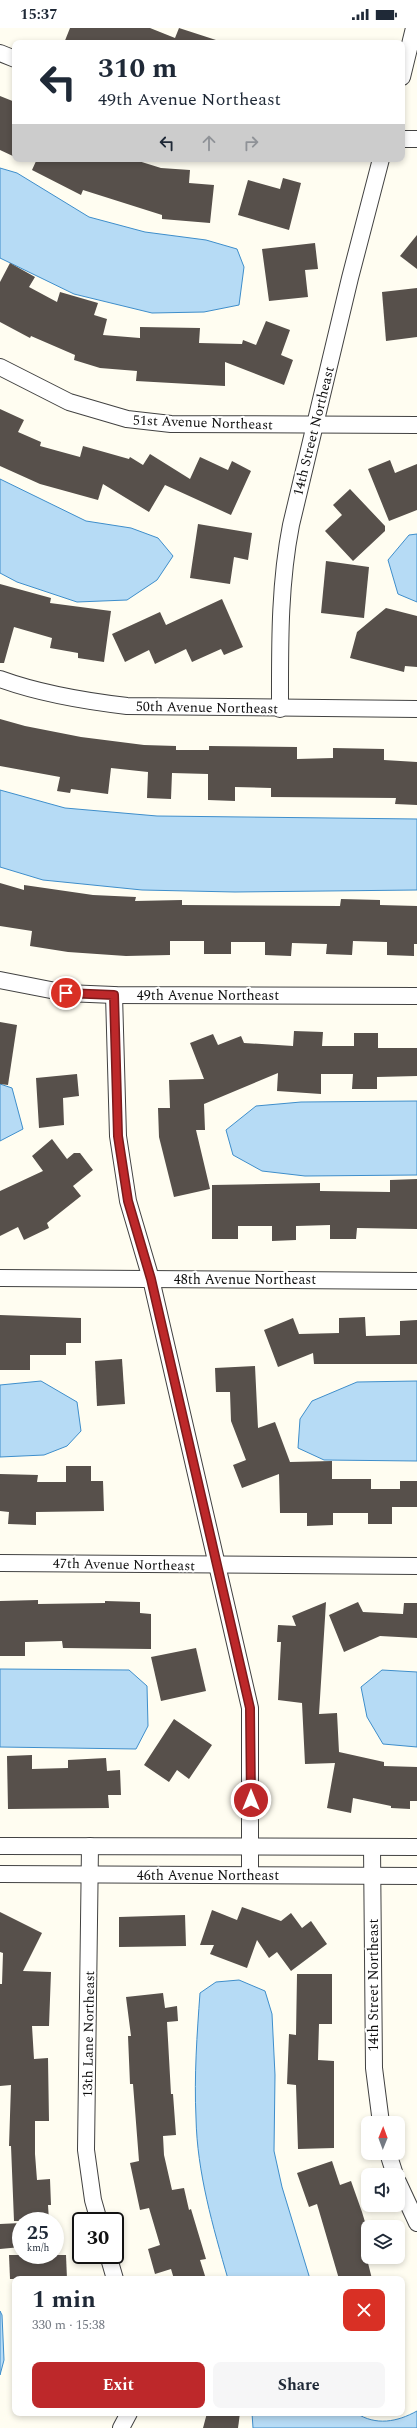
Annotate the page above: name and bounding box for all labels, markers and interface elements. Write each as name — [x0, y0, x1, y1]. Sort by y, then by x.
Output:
text: 15:37 — [20, 3, 58, 26]
text: 310 m — [98, 47, 177, 90]
icon: left — [32, 56, 84, 108]
text: 49th Avenue Northeast — [98, 86, 281, 113]
icon: left — [156, 132, 178, 154]
icon: ahead — [198, 132, 220, 154]
icon: right — [240, 132, 262, 154]
street label: 14th Street Northeast — [287, 364, 340, 498]
street label: 51st Avenue Northeast — [133, 410, 273, 435]
street label: 50th Avenue Northeast — [136, 696, 278, 719]
pin — [49, 976, 83, 1010]
icon: arrive — [55, 982, 77, 1004]
street label: 49th Avenue Northeast — [137, 985, 279, 1006]
street label: 48th Avenue Northeast — [174, 1269, 316, 1290]
street label: 47th Avenue Northeast — [53, 1553, 195, 1576]
position arrow — [230, 1779, 272, 1821]
street label: 46th Avenue Northeast — [137, 1865, 279, 1886]
street label: 14th Street Northeast — [363, 1919, 384, 2051]
street label: 13th Lane Northeast — [77, 1970, 100, 2098]
north arrow — [361, 2116, 405, 2160]
map controls — [361, 2116, 405, 2264]
button: sound — [361, 2168, 405, 2212]
speed limit sign: 30 — [72, 2212, 124, 2264]
text: 25 — [27, 2218, 49, 2248]
button: layers — [361, 2220, 405, 2264]
text: km/h — [27, 2240, 49, 2256]
text: 1 min — [32, 2282, 96, 2318]
button: close — [343, 2289, 385, 2331]
text: 330 m · 15:38 — [32, 2315, 105, 2335]
button: Exit — [32, 2362, 205, 2408]
button: Share — [213, 2362, 385, 2408]

